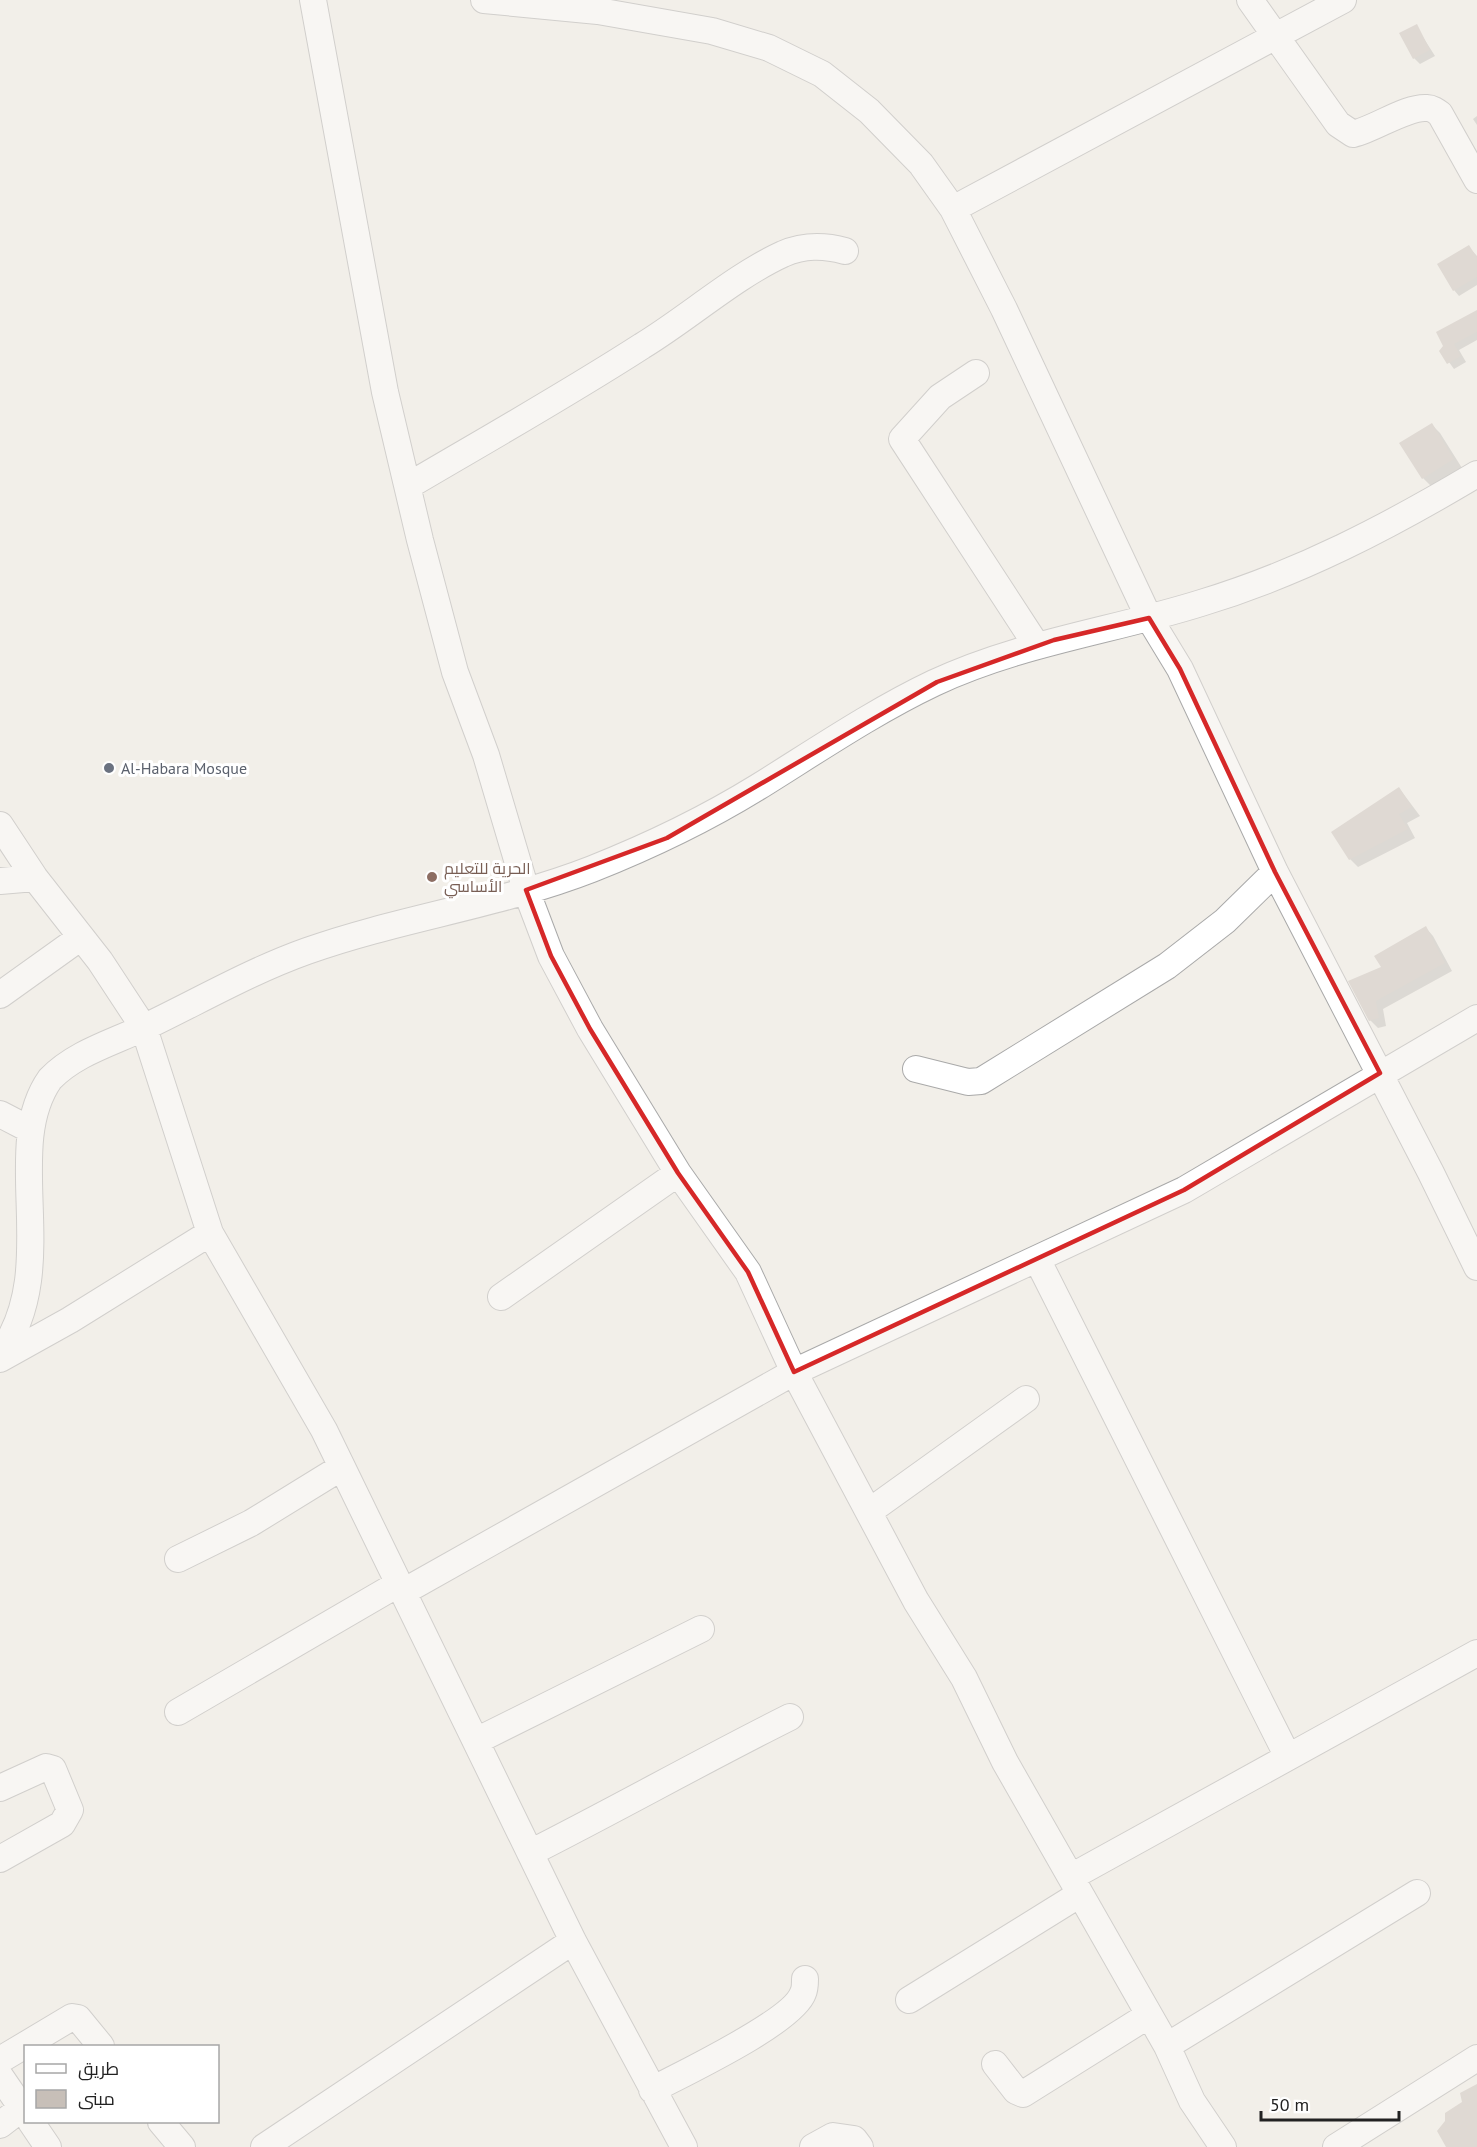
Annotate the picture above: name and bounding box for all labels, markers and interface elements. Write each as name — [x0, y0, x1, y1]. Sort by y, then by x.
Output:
place label: Al-Habara Mosque — [121, 758, 247, 778]
marker: Al-Habara Mosque — [102, 761, 116, 775]
place label: الحرية للتعليم الأساسي — [444, 858, 531, 899]
marker: الحرية للتعليم الأساسي — [425, 870, 439, 884]
legend — [24, 2045, 219, 2123]
text: طريق — [78, 2057, 119, 2081]
scale bar — [1261, 2084, 1399, 2122]
text: مبنى — [78, 2087, 115, 2110]
text: 50 m — [1270, 2093, 1309, 2116]

